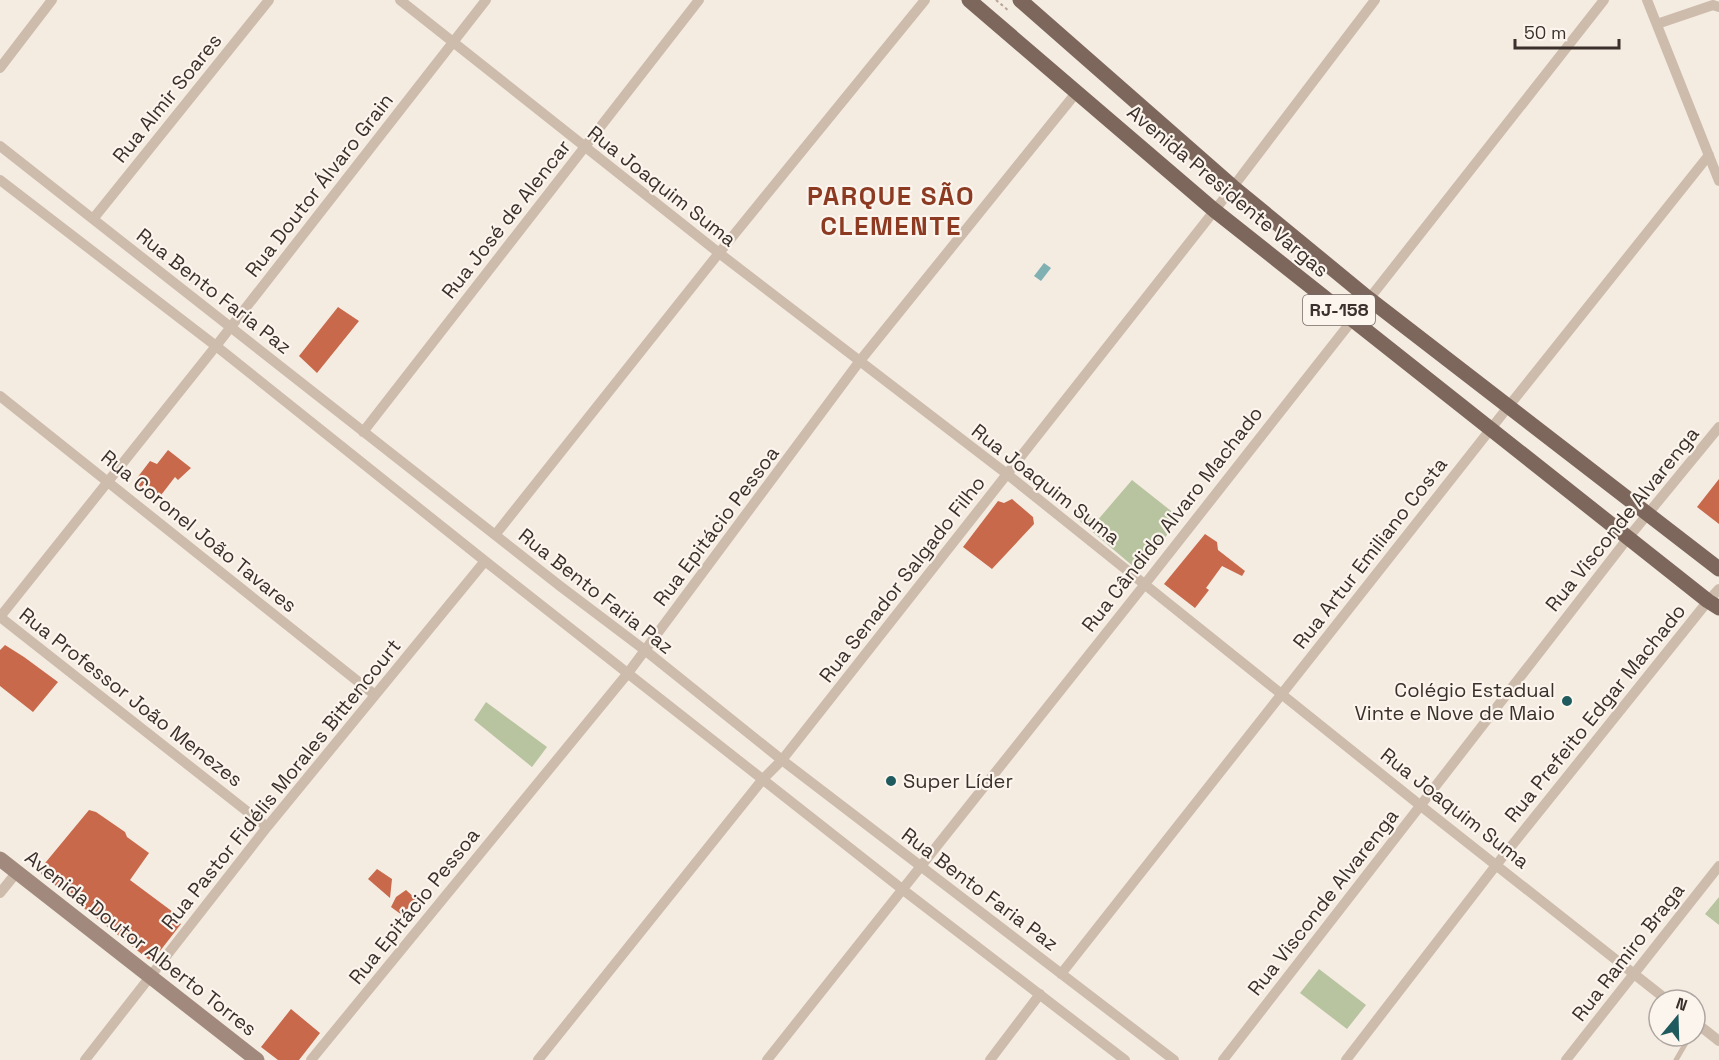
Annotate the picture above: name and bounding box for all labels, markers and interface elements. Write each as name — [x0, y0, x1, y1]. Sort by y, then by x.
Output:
scale bar — [1515, 12, 1618, 50]
text: 50 m — [1524, 21, 1566, 44]
street label: Rua Almir Soares — [107, 28, 227, 168]
street label: Rua Doutor Álvaro Grain — [239, 88, 399, 282]
street label: Avenida Presidente Vargas — [1122, 99, 1334, 283]
street label: Rua Joaquim Suma — [582, 120, 742, 252]
street label: Rua José de Alencar — [436, 134, 576, 304]
district label: PARQUE SÃO CLEMENTE — [807, 179, 975, 243]
street label: Rua Bento Faria Paz — [131, 222, 297, 360]
road number: RJ-158 — [1303, 295, 1375, 325]
street label: Rua Cândido Alvaro Machado — [1076, 401, 1268, 637]
street label: Rua Joaquim Suma — [966, 418, 1126, 550]
street label: Rua Visconde Alvarenga — [1539, 421, 1705, 617]
street label: Rua Epitácio Pessoa — [647, 441, 785, 611]
street label: Rua Coronel João Tavares — [96, 444, 302, 618]
street label: Rua Artur Emiliano Costa — [1287, 452, 1453, 654]
street label: Rua Senador Salgado Filho — [813, 470, 991, 688]
street label: Rua Bento Faria Paz — [513, 522, 679, 660]
street label: Rua Prefeito Edgar Machado — [1499, 598, 1691, 828]
street label: Rua Professor João Menezes — [14, 602, 248, 792]
street label: Rua Pastor Fidélis Morales Bittencourt — [155, 633, 407, 935]
place label: Colégio Estadual Vinte e Nove de Maio — [1354, 677, 1555, 726]
marker: Colégio Estadual Vinte e Nove de Maio — [1560, 694, 1574, 708]
street label: Rua Joaquim Suma — [1375, 742, 1535, 874]
place label: Super Líder — [903, 768, 1013, 794]
marker: Super Líder — [884, 774, 898, 788]
street label: Rua Visconde Alvarenga — [1242, 803, 1404, 1001]
street label: Rua Bento Faria Paz — [896, 821, 1064, 957]
street label: Rua Epitácio Pessoa — [343, 823, 485, 989]
street label: Avenida Doutor Alberto Torres — [20, 844, 262, 1042]
street label: Rua Ramiro Braga — [1566, 878, 1690, 1026]
north arrow — [1647, 988, 1707, 1048]
text: N — [1673, 993, 1690, 1016]

